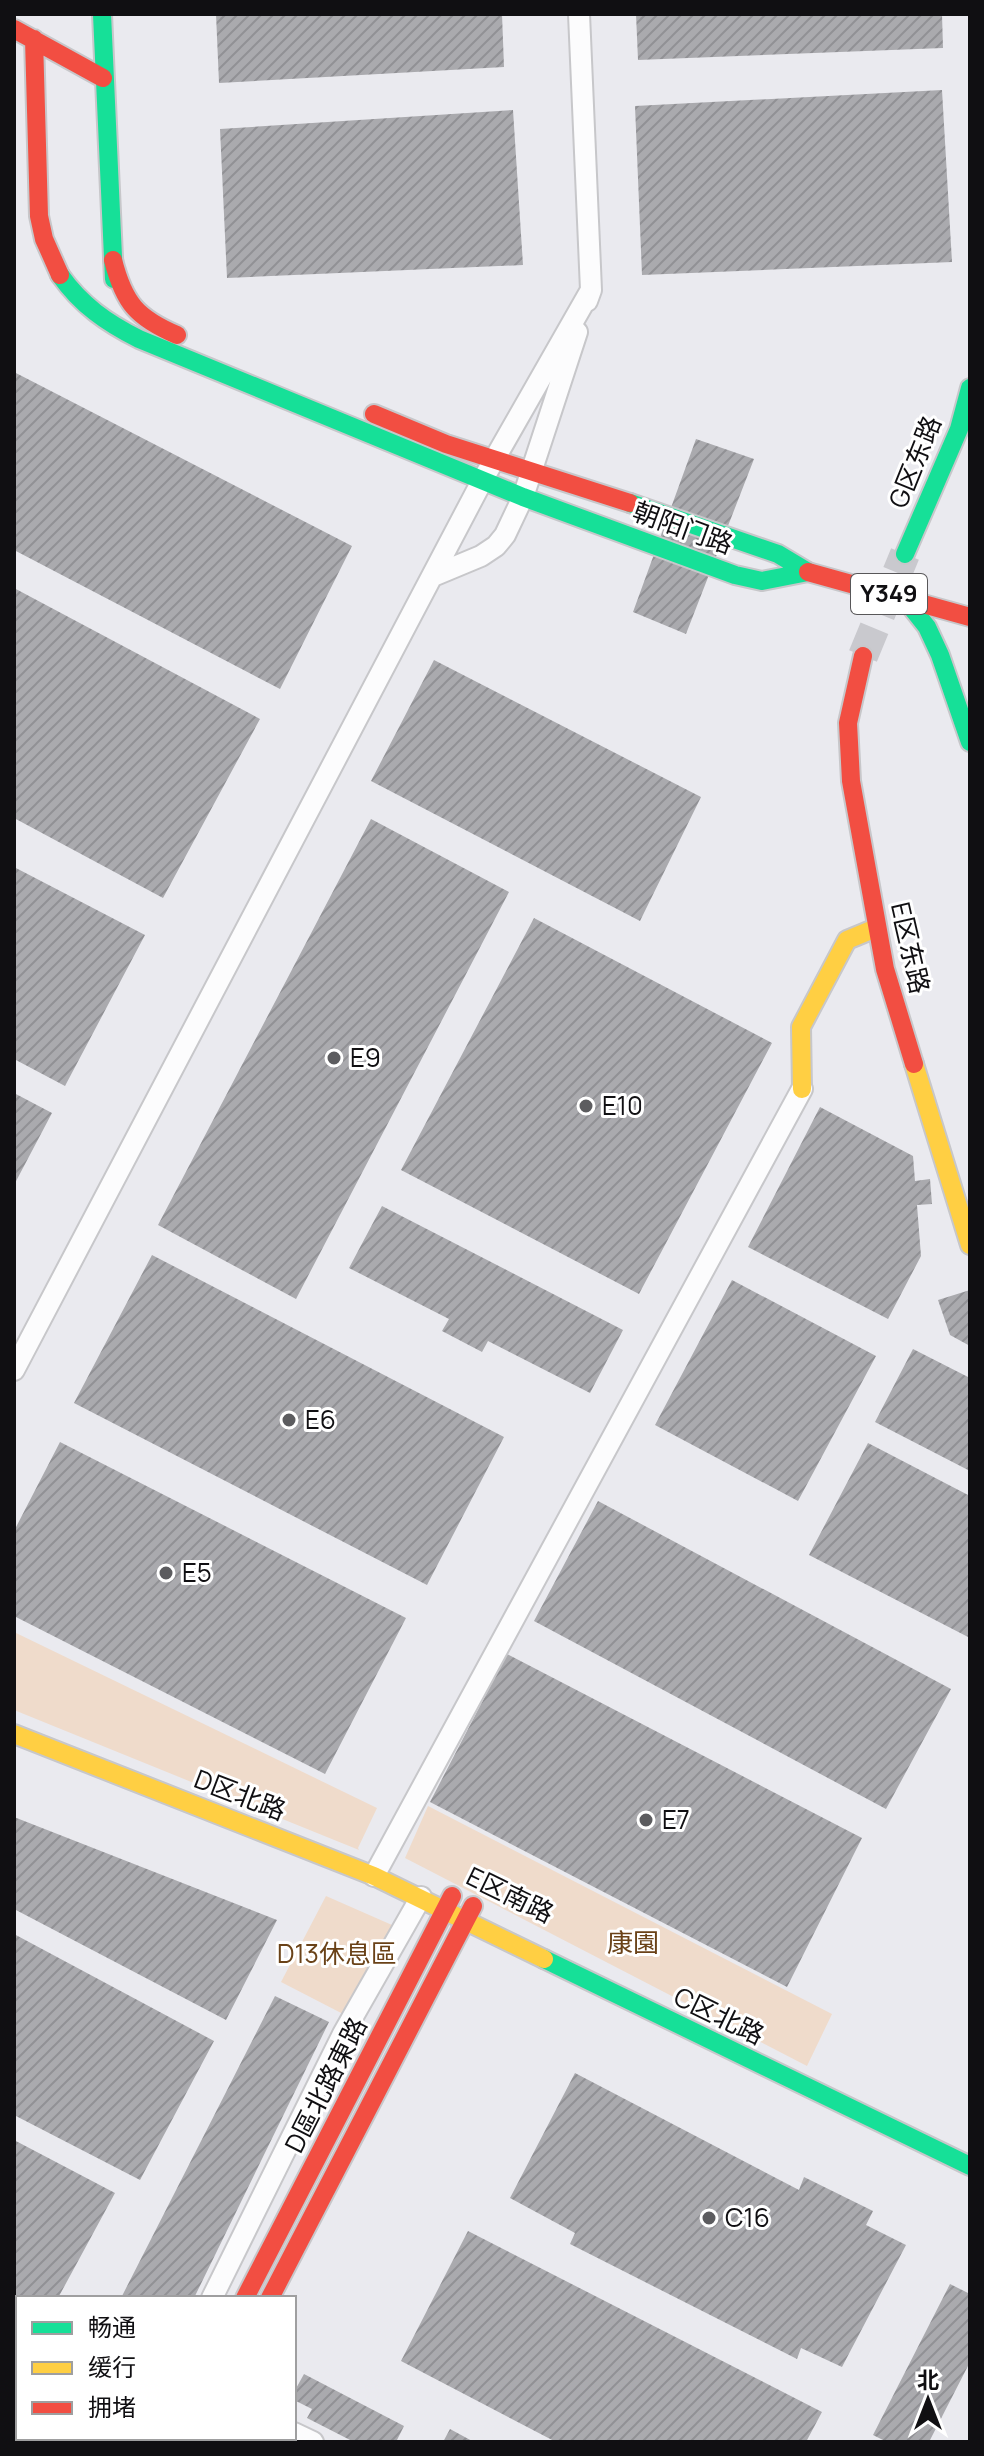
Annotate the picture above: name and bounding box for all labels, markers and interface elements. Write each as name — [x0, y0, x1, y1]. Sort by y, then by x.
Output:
street label: G区东路 — [879, 410, 949, 513]
street label: 朝阳门路 — [628, 492, 738, 562]
road number: Y349 — [851, 574, 927, 614]
street label: E区东路 — [883, 899, 939, 997]
place label: E9 — [350, 1039, 381, 1075]
marker: E9 — [325, 1049, 343, 1067]
place label: E10 — [602, 1087, 643, 1123]
marker: E10 — [577, 1097, 595, 1115]
place label: E6 — [305, 1401, 336, 1437]
marker: E6 — [280, 1411, 298, 1429]
place label: E5 — [182, 1554, 212, 1590]
marker: E5 — [157, 1564, 175, 1582]
street label: D区北路 — [189, 1760, 291, 1828]
place label: E7 — [662, 1801, 690, 1837]
marker: E7 — [637, 1811, 655, 1829]
street label: E区南路 — [461, 1858, 560, 1931]
park label: 康園 — [607, 1924, 659, 1960]
park label: D13休息區 — [277, 1935, 397, 1971]
street label: C区北路 — [668, 1978, 771, 2052]
street label: D區北路東路 — [276, 2011, 375, 2158]
place label: C16 — [725, 2199, 770, 2235]
marker: C16 — [700, 2209, 718, 2227]
legend — [16, 2296, 296, 2440]
text: 畅通 — [88, 2310, 136, 2343]
text: 缓行 — [88, 2350, 136, 2383]
north arrow — [888, 2360, 968, 2440]
text: 北 — [917, 2365, 939, 2395]
text: 拥堵 — [88, 2390, 136, 2423]

